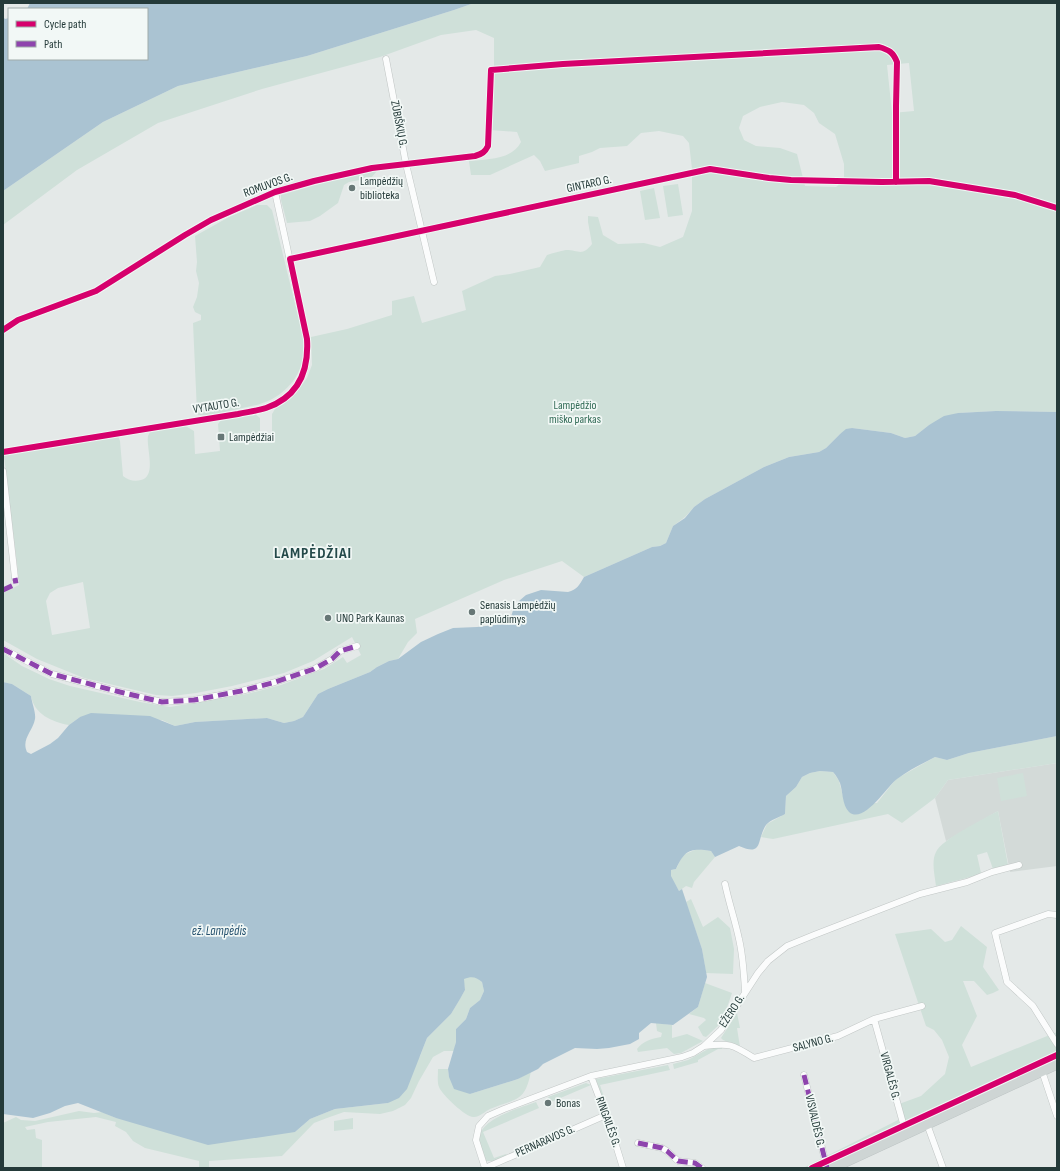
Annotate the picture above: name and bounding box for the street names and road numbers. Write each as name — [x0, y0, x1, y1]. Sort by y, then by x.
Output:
street label: ZŪBIŠKIŲ G. — [387, 99, 411, 149]
street label: ROMUVOS G. — [242, 169, 294, 201]
street label: GINTARO G. — [565, 172, 613, 196]
street label: VYTAUTO G. — [192, 395, 240, 417]
street label: EŽERO G. — [716, 992, 748, 1030]
street label: SALYNO G. — [791, 1030, 835, 1056]
street label: VIRGALĖS G. — [876, 1050, 904, 1102]
street label: VISVALDĖS G. — [802, 1093, 828, 1149]
street label: RINGAILĖS G. — [592, 1095, 624, 1149]
street label: PERNARAVOS G. — [513, 1121, 577, 1161]

